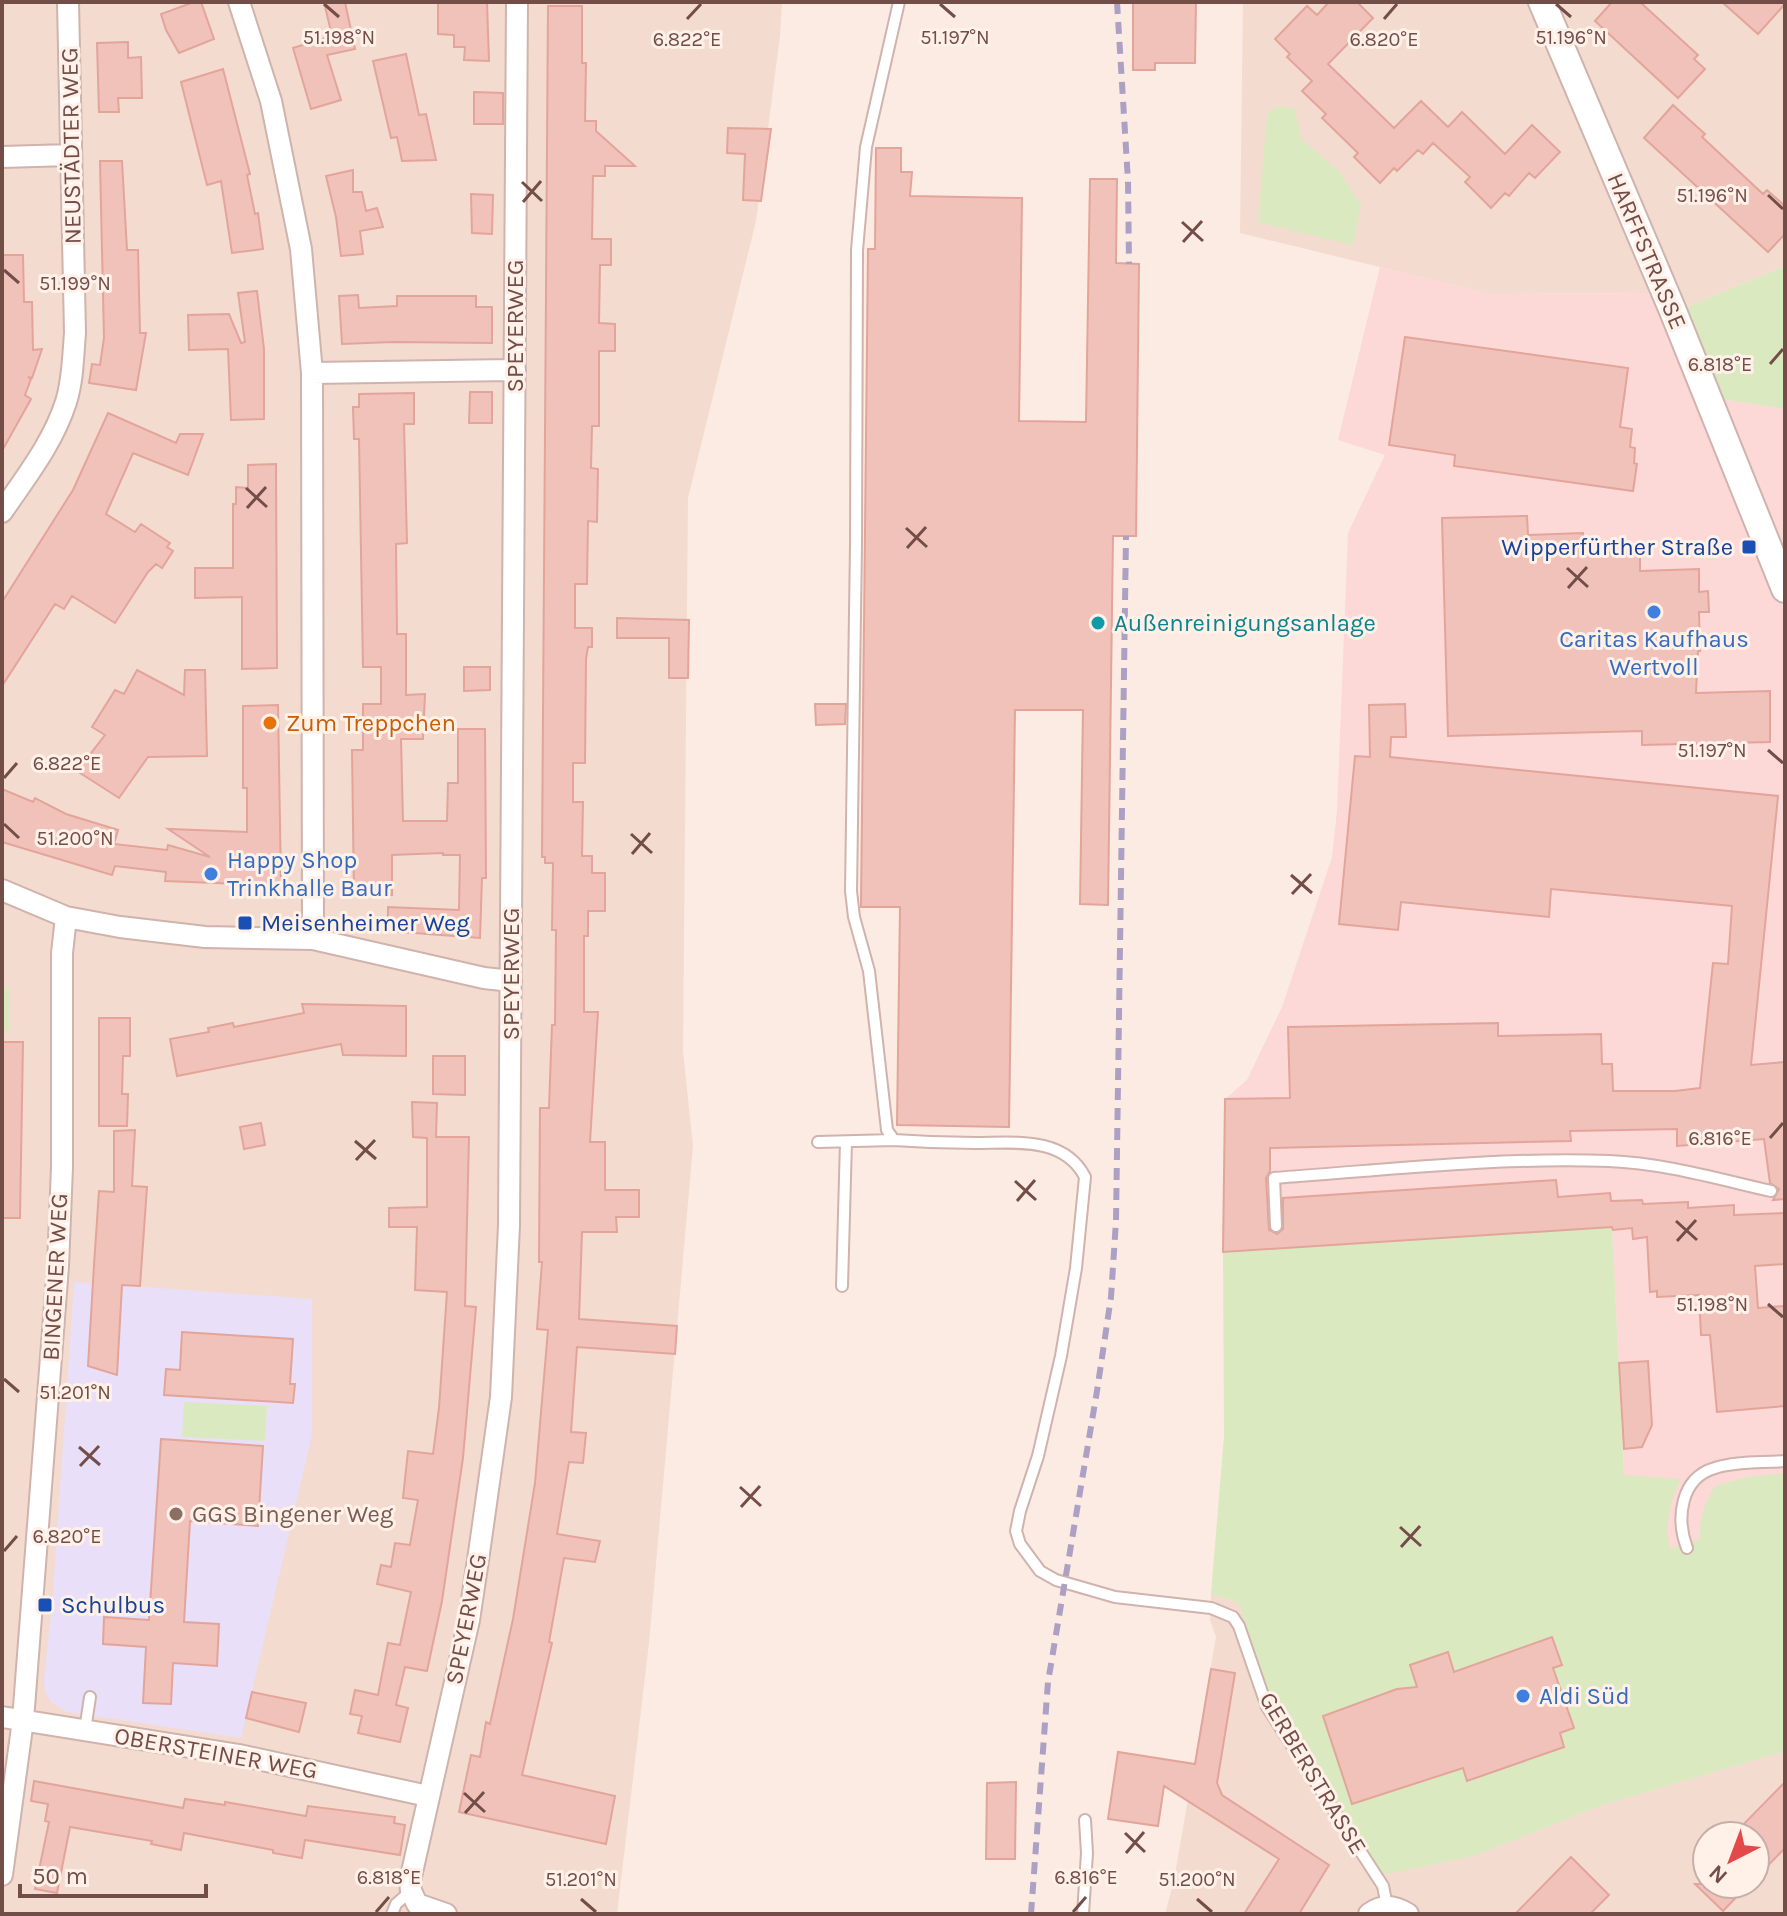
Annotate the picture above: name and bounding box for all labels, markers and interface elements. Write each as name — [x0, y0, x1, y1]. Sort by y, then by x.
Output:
text: 51.198°N — [303, 26, 375, 49]
text: 51.197°N — [920, 26, 990, 49]
text: 51.196°N — [1535, 26, 1607, 49]
text: 6.822°E — [653, 28, 721, 51]
text: 6.820°E — [1350, 28, 1418, 51]
street label: NEUSTÄDTER WEG — [55, 47, 87, 245]
street label: HARFFSTRASSE — [1601, 169, 1693, 333]
text: 51.196°N — [1676, 184, 1748, 207]
street label: SPEYERWEG — [501, 259, 529, 393]
text: 51.199°N — [39, 272, 111, 295]
text: 6.818°E — [1688, 353, 1752, 376]
place label: Wipperfürther Straße — [1501, 533, 1733, 561]
marker: Wipperfürther Straße — [1740, 538, 1758, 556]
marker: Caritas Kaufhaus Wertvoll — [1645, 603, 1663, 621]
place label: Außenreinigungsanlage — [1114, 609, 1376, 637]
marker: Außenreinigungsanlage — [1089, 614, 1107, 632]
place label: Caritas Kaufhaus Wertvoll — [1559, 625, 1749, 681]
place label: Zum Treppchen — [286, 709, 456, 737]
marker: Zum Treppchen — [261, 714, 279, 732]
text: 51.197°N — [1677, 739, 1747, 762]
text: 6.822°E — [33, 752, 101, 775]
text: 51.200°N — [36, 827, 114, 850]
place label: Happy Shop Trinkhalle Baur — [227, 846, 392, 902]
marker: Happy Shop Trinkhalle Baur — [202, 865, 220, 883]
street label: SPEYERWEG — [497, 907, 525, 1041]
place label: Meisenheimer Weg — [261, 909, 470, 937]
marker: Meisenheimer Weg — [236, 914, 254, 932]
text: 6.816°E — [1688, 1127, 1752, 1150]
street label: BINGENER WEG — [37, 1193, 73, 1361]
text: 51.198°N — [1676, 1293, 1748, 1316]
text: 51.201°N — [39, 1381, 111, 1404]
place label: GGS Bingener Weg — [192, 1500, 394, 1528]
marker: GGS Bingener Weg — [167, 1505, 185, 1523]
text: 6.820°E — [33, 1525, 101, 1548]
street label: SPEYERWEG — [440, 1551, 492, 1687]
place label: Schulbus — [61, 1591, 165, 1619]
marker: Schulbus — [36, 1596, 54, 1614]
place label: Aldi Süd — [1539, 1682, 1630, 1710]
street label: GERBERSTRASSE — [1254, 1687, 1372, 1859]
marker: Aldi Süd — [1514, 1687, 1532, 1705]
street label: OBERSTEINER WEG — [112, 1721, 320, 1785]
north arrow — [1691, 1820, 1771, 1900]
scale bar — [20, 1848, 206, 1898]
text: N — [1704, 1859, 1733, 1889]
text: 50 m — [32, 1862, 88, 1890]
text: 6.818°E — [357, 1866, 421, 1889]
text: 6.816°E — [1054, 1866, 1118, 1889]
text: 51.201°N — [545, 1868, 617, 1891]
text: 51.200°N — [1158, 1868, 1236, 1891]

